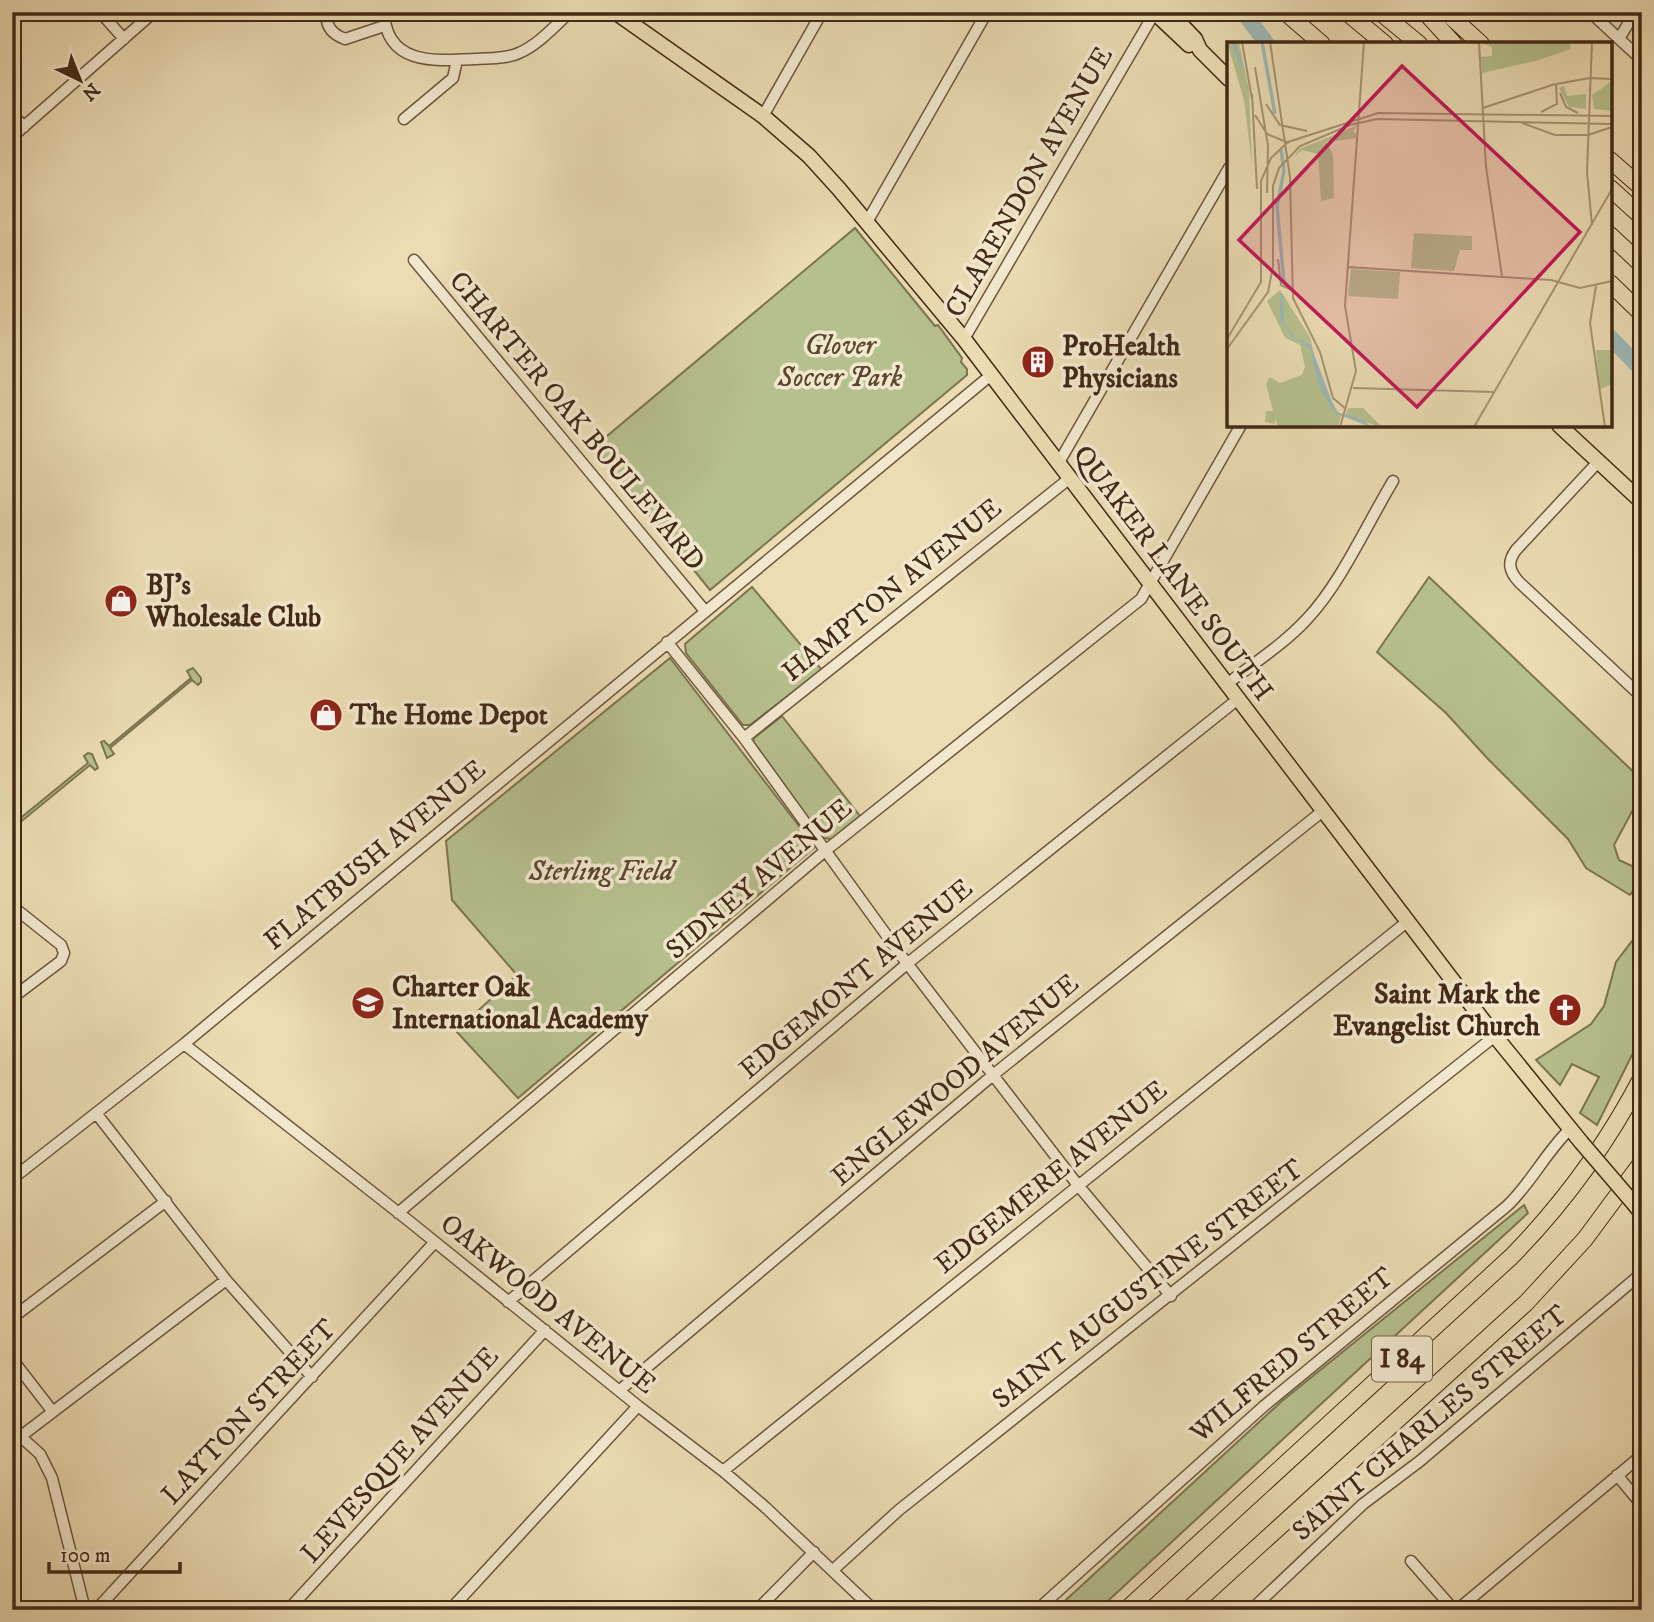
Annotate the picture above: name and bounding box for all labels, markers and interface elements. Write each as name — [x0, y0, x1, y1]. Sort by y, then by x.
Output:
street label: CLARENDON AVENUE — [937, 40, 1121, 324]
inset map — [1227, 42, 1612, 427]
north arrow — [46, 46, 116, 116]
text: N — [77, 78, 104, 105]
street label: CHARTER OAK BOULEVARD — [441, 264, 713, 578]
park label: Glover Soccer Park — [777, 328, 902, 395]
place label: ProHealth Physicians — [1062, 329, 1181, 396]
building icon: ProHealth Physicians — [1019, 343, 1057, 381]
street label: QUAKER LANE SOUTH — [1065, 438, 1281, 708]
street label: HAMPTON AVENUE — [775, 491, 1009, 689]
place label: BJ's Wholesale Club — [145, 568, 321, 635]
shop icon: BJ's Wholesale Club — [102, 582, 140, 620]
shop icon: The Home Depot — [307, 696, 345, 734]
place label: The Home Depot — [349, 698, 548, 733]
street label: FLATBUSH AVENUE — [257, 752, 493, 958]
street label: SIDNEY AVENUE — [659, 791, 859, 967]
park label: Sterling Field — [528, 854, 677, 889]
street label: EDGEMONT AVENUE — [732, 871, 980, 1087]
street label: ENGLEWOOD AVENUE — [824, 966, 1086, 1194]
place label: Charter Oak International Academy — [392, 970, 648, 1037]
place label: Saint Mark the Evangelist Church — [1333, 977, 1540, 1044]
school or university icon: Charter Oak International Academy — [349, 984, 387, 1022]
church icon: Saint Mark the Evangelist Church — [1546, 991, 1584, 1029]
street label: EDGEMERE AVENUE — [928, 1072, 1174, 1282]
street label: SAINT AUGUSTINE STREET — [985, 1151, 1311, 1417]
street label: OAKWOOD AVENUE — [433, 1206, 663, 1402]
street label: WILFRED STREET — [1182, 1260, 1401, 1451]
street label: SAINT CHARLES STREET — [1285, 1297, 1575, 1549]
street label: LAYTON STREET — [154, 1312, 344, 1512]
road number: I 84 — [1372, 1336, 1432, 1382]
street label: LEVESQUE AVENUE — [294, 1339, 506, 1571]
scale bar — [49, 1531, 180, 1575]
text: 100 m — [60, 1543, 111, 1569]

